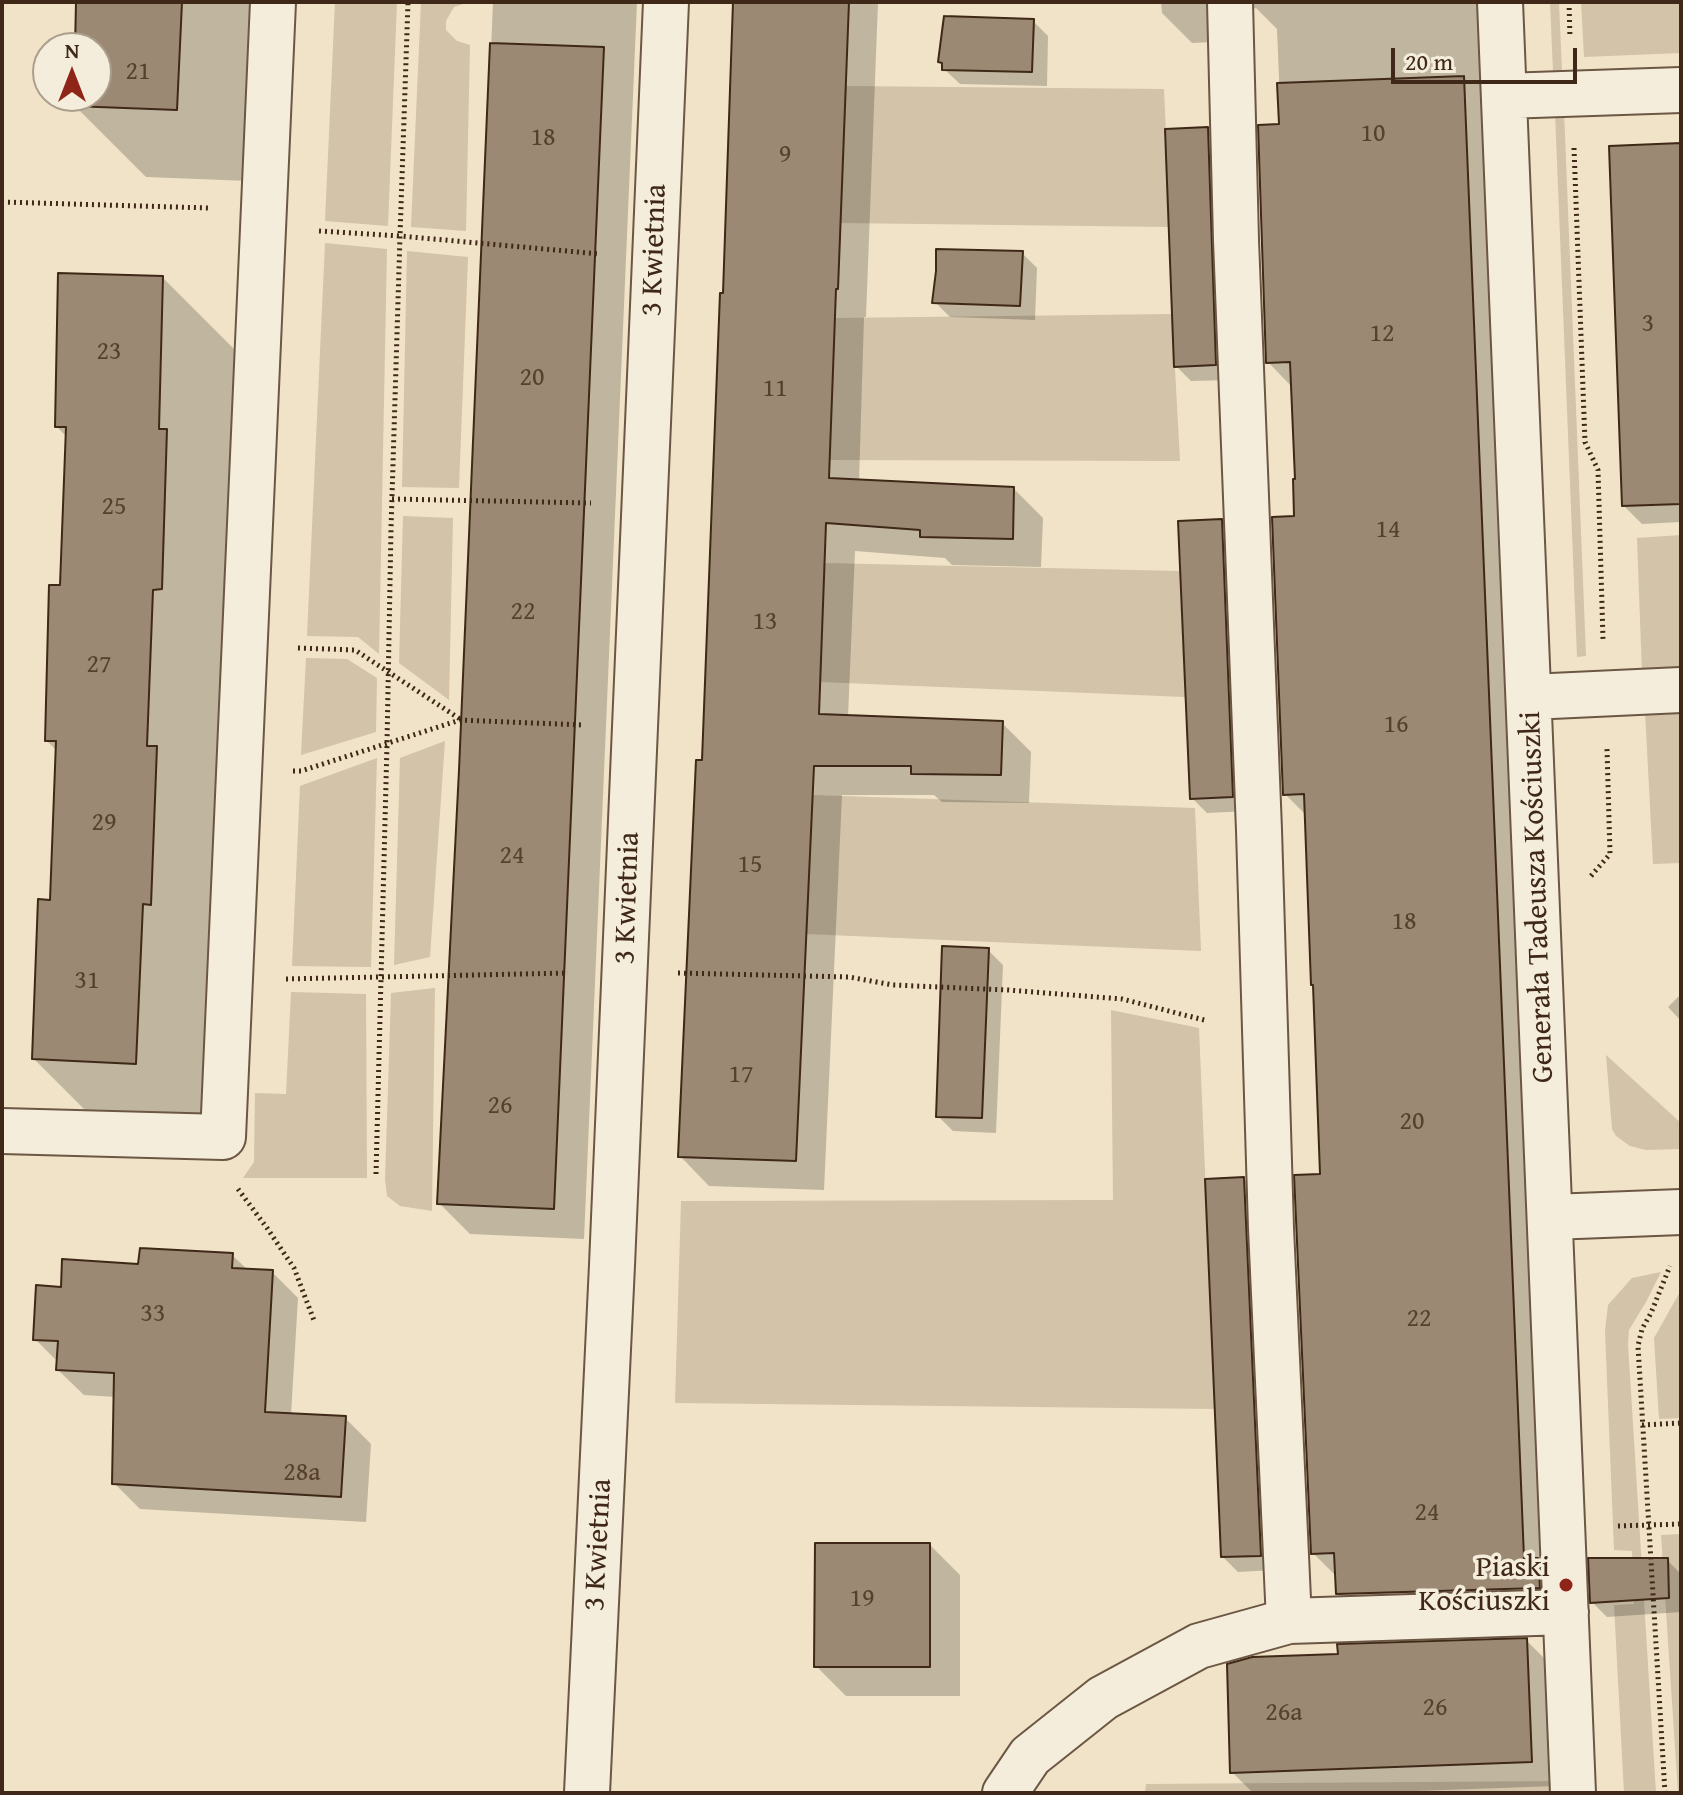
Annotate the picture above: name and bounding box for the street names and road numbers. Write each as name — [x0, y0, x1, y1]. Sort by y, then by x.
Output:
street label: 3 Kwietnia — [635, 183, 675, 317]
street label: Generała Tadeusza Kościuszki — [1514, 710, 1562, 1084]
street label: 3 Kwietnia — [608, 831, 648, 965]
street label: 3 Kwietnia — [578, 1478, 620, 1612]

